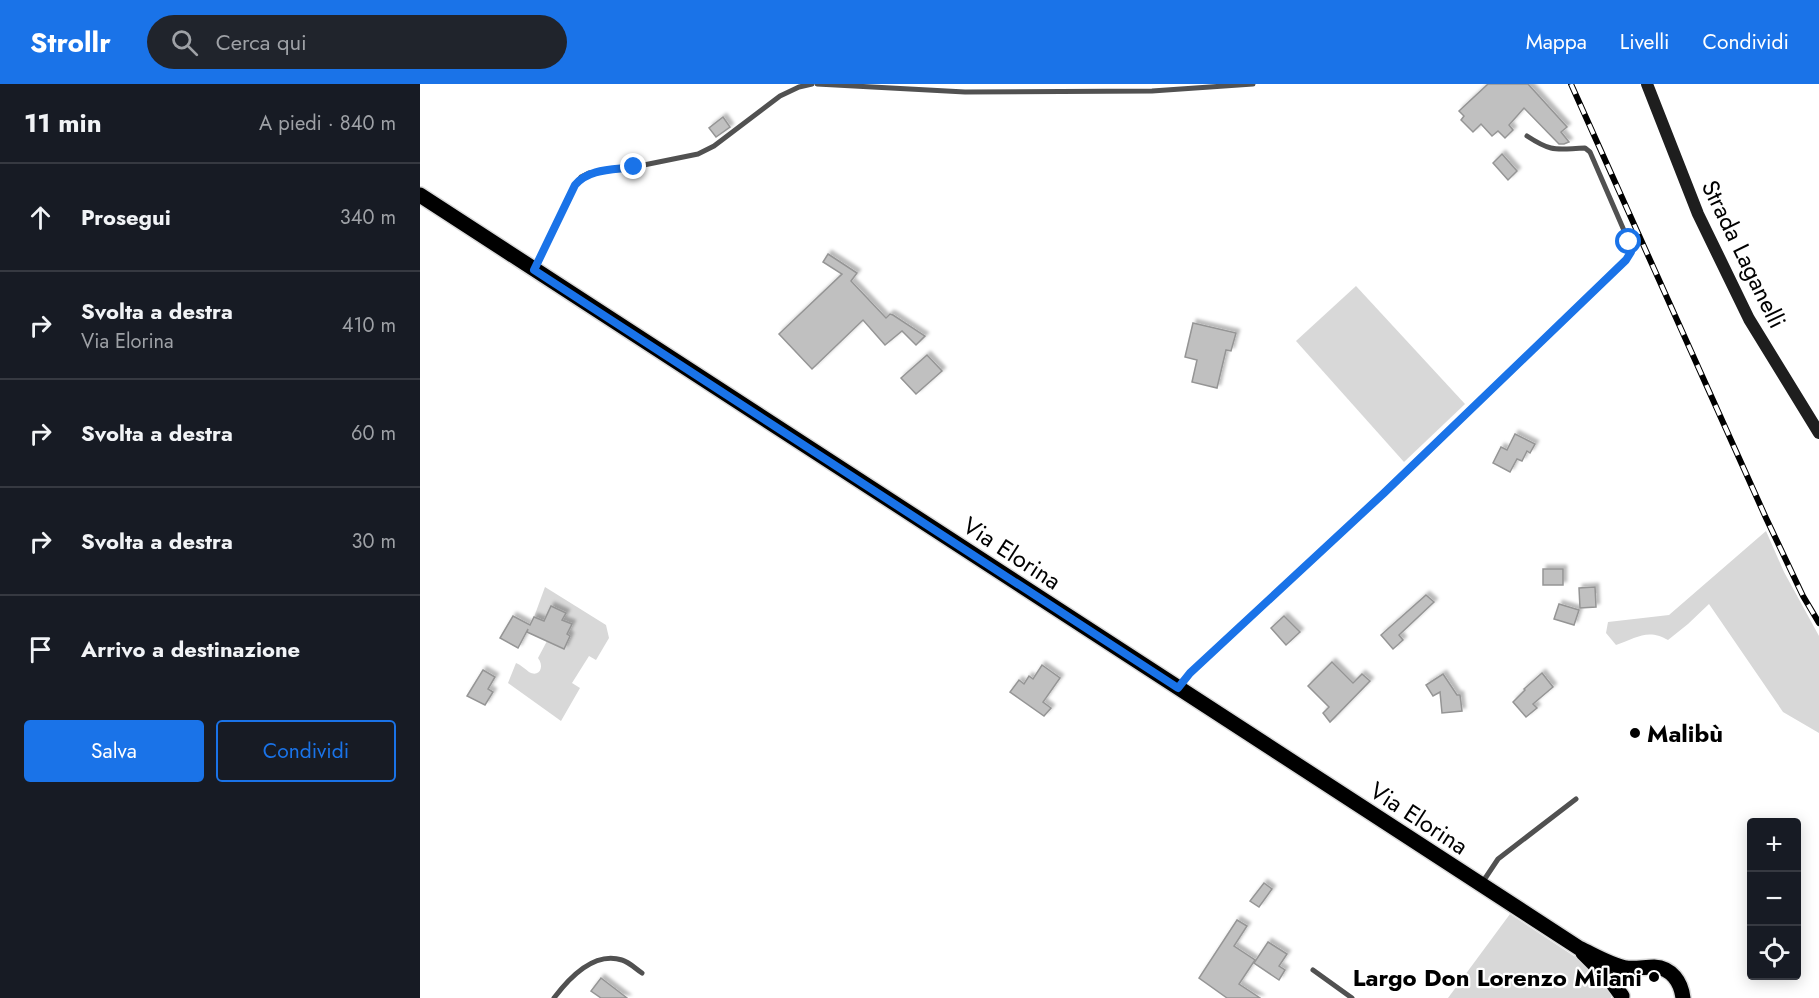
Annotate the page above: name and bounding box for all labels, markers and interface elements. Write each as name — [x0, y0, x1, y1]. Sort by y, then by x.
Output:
search box — [147, 15, 567, 69]
text: Strollr — [30, 22, 111, 63]
icon: search — [168, 26, 201, 59]
text: Cerca qui — [216, 26, 307, 58]
text: Mappa — [1526, 27, 1587, 57]
text: Livelli — [1620, 27, 1670, 57]
text: Condividi — [1703, 27, 1789, 57]
text: 11 min — [24, 104, 102, 142]
text: A piedi · 840 m — [259, 109, 396, 138]
route end — [620, 153, 646, 179]
street label: Strada Laganelli — [1693, 174, 1795, 334]
icon: ahead — [24, 201, 57, 234]
text: Prosegui — [81, 201, 171, 233]
text: 340 m — [340, 203, 396, 232]
route start — [1615, 228, 1641, 254]
text: Svolta a destra — [81, 295, 233, 327]
icon: right — [24, 309, 57, 342]
text: 410 m — [342, 311, 396, 340]
text: Via Elorina — [81, 327, 174, 356]
icon: right — [24, 417, 57, 450]
text: Svolta a destra — [81, 417, 233, 449]
text: 60 m — [351, 419, 396, 448]
street label: Via Elorina — [956, 508, 1068, 598]
icon: right — [24, 525, 57, 558]
text: Svolta a destra — [81, 525, 233, 557]
text: 30 m — [351, 527, 396, 556]
icon: arrive — [24, 633, 57, 666]
text: Arrivo a destinazione — [81, 633, 300, 665]
place label: Malibù — [1647, 716, 1723, 751]
button: Salva — [24, 720, 204, 782]
button: Condividi — [216, 720, 396, 782]
marker: Malibù — [1628, 726, 1642, 740]
street label: Via Elorina — [1363, 773, 1475, 863]
map controls — [1747, 818, 1801, 980]
button: + — [1747, 818, 1801, 872]
button: − — [1747, 872, 1801, 926]
button: locate — [1747, 926, 1801, 980]
place label: Largo Don Lorenzo Milani — [1353, 960, 1642, 995]
marker: Largo Don Lorenzo Milani — [1647, 970, 1661, 984]

